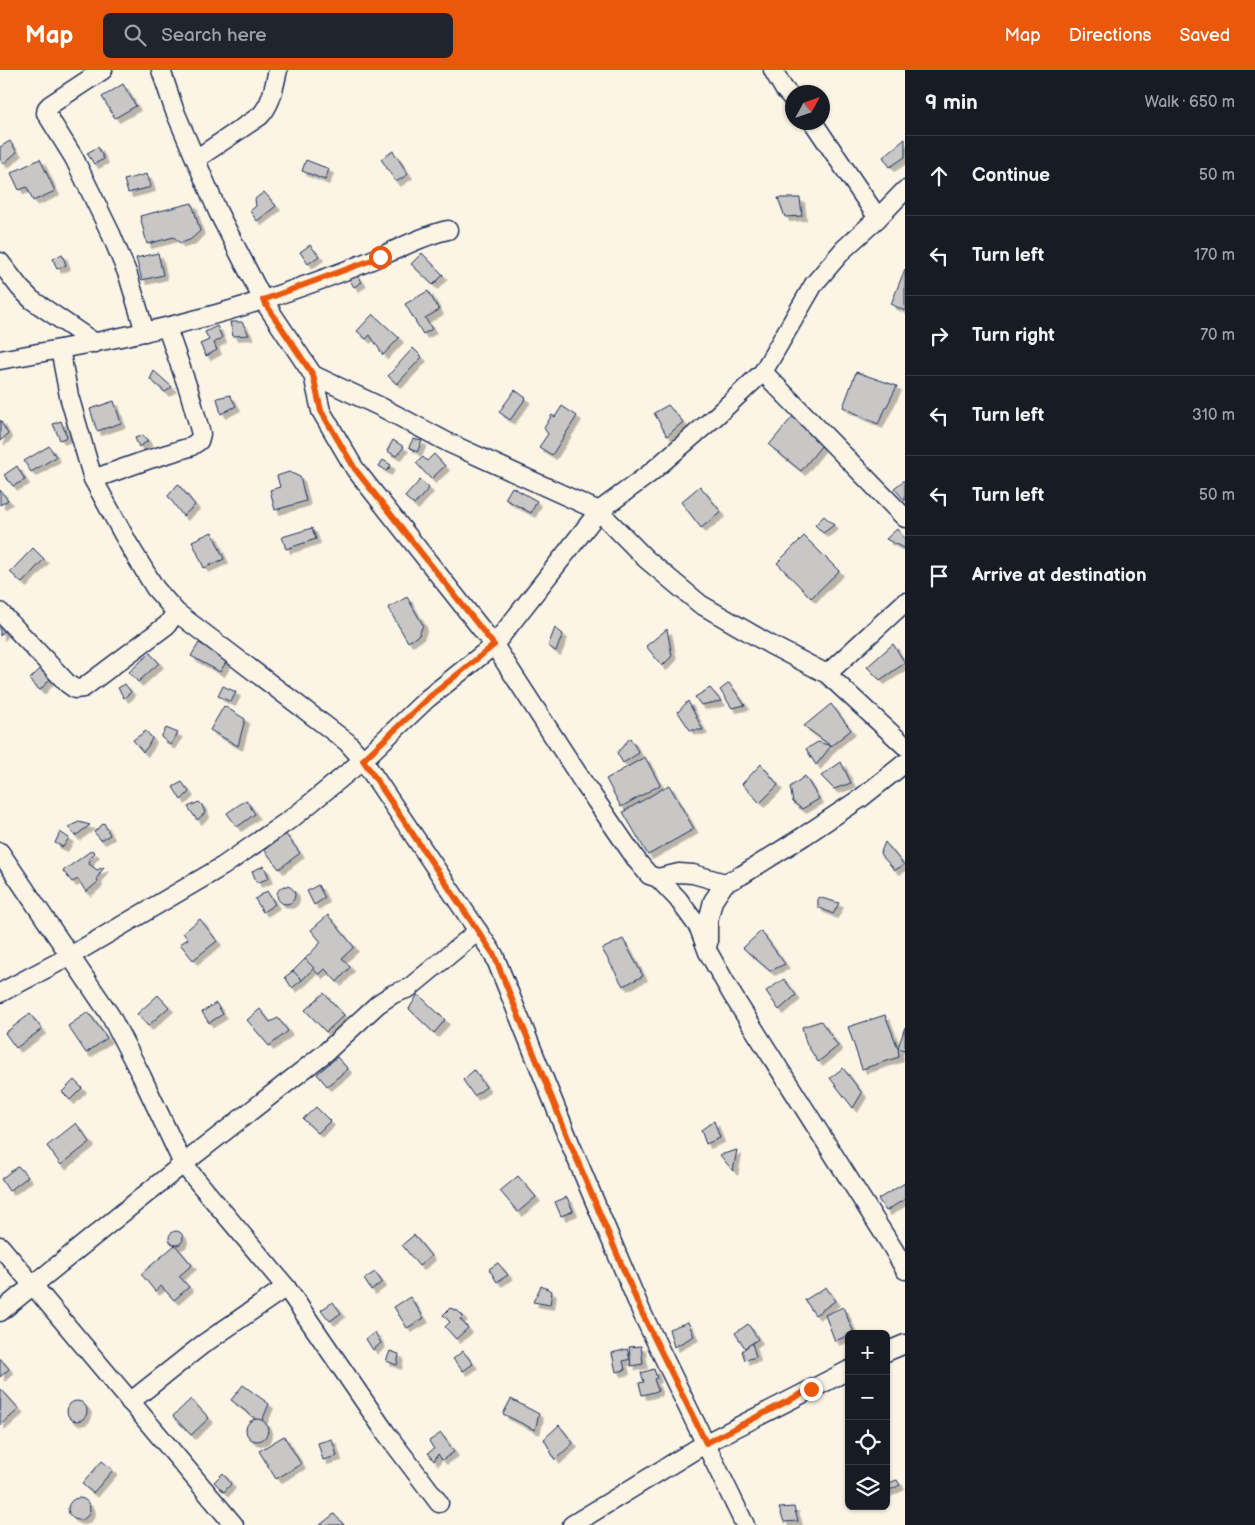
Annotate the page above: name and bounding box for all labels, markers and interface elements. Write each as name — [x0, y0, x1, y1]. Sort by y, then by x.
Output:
search box — [103, 13, 453, 58]
text: Map — [25, 21, 73, 50]
icon: search — [121, 21, 149, 49]
text: Search here — [161, 24, 267, 47]
text: Map — [1005, 25, 1041, 46]
text: Directions — [1069, 25, 1151, 46]
text: Saved — [1179, 25, 1230, 46]
north arrow — [785, 85, 830, 130]
text: 9 min — [925, 90, 978, 115]
text: Walk · 650 m — [1145, 93, 1235, 112]
icon: ahead — [925, 162, 953, 190]
text: Continue — [972, 164, 1050, 187]
text: 50 m — [1199, 166, 1235, 185]
icon: left — [925, 242, 953, 270]
text: Turn left — [972, 244, 1044, 267]
route start — [369, 246, 392, 269]
text: 170 m — [1194, 246, 1235, 265]
icon: right — [925, 322, 953, 350]
text: Turn right — [972, 324, 1055, 347]
text: 70 m — [1200, 326, 1235, 345]
icon: left — [925, 402, 953, 430]
text: Turn left — [972, 404, 1044, 427]
text: 310 m — [1192, 406, 1235, 425]
icon: left — [925, 482, 953, 510]
text: Turn left — [972, 484, 1044, 507]
text: 50 m — [1199, 486, 1235, 505]
icon: arrive — [925, 562, 953, 590]
text: Arrive at destination — [972, 564, 1147, 587]
map controls — [845, 1330, 890, 1510]
button: + — [845, 1330, 890, 1375]
button: − — [845, 1375, 890, 1420]
route end — [800, 1378, 823, 1401]
button: locate — [845, 1420, 890, 1465]
button: layers — [845, 1465, 890, 1510]

